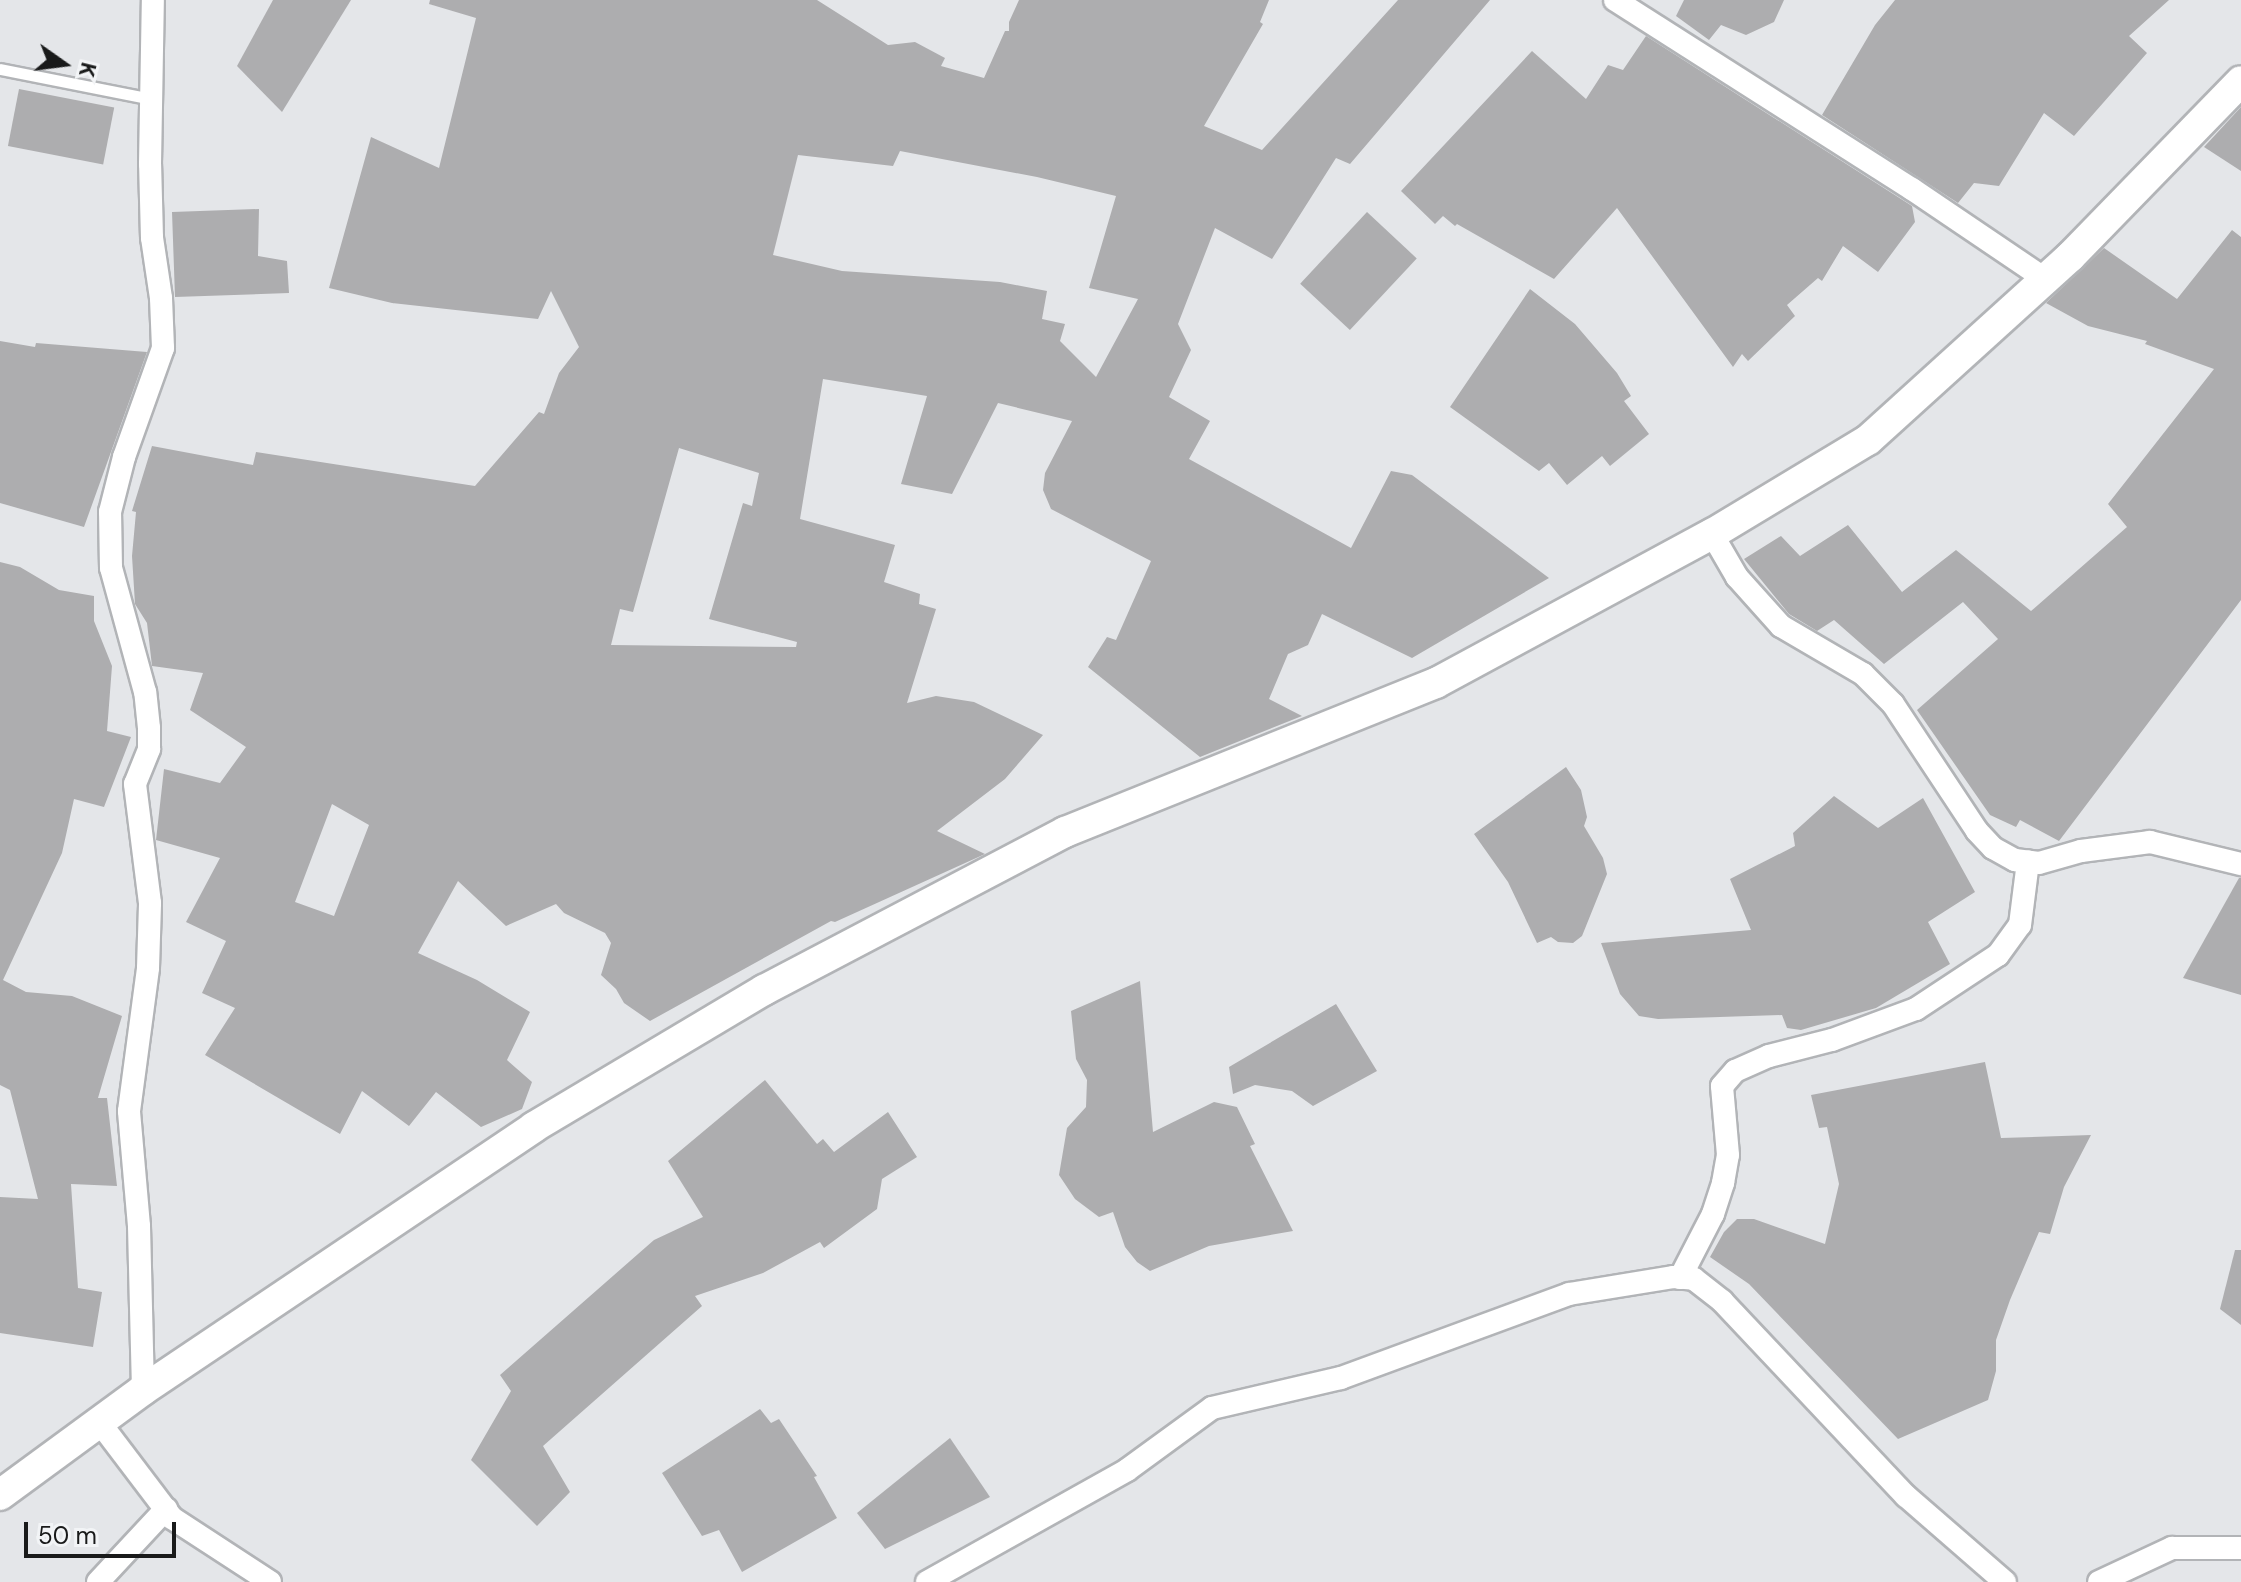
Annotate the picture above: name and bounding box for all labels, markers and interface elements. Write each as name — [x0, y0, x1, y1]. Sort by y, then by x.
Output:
north arrow — [24, 24, 104, 104]
text: K — [72, 59, 104, 80]
scale bar — [28, 1506, 180, 1556]
text: 50 m — [38, 1520, 97, 1551]

